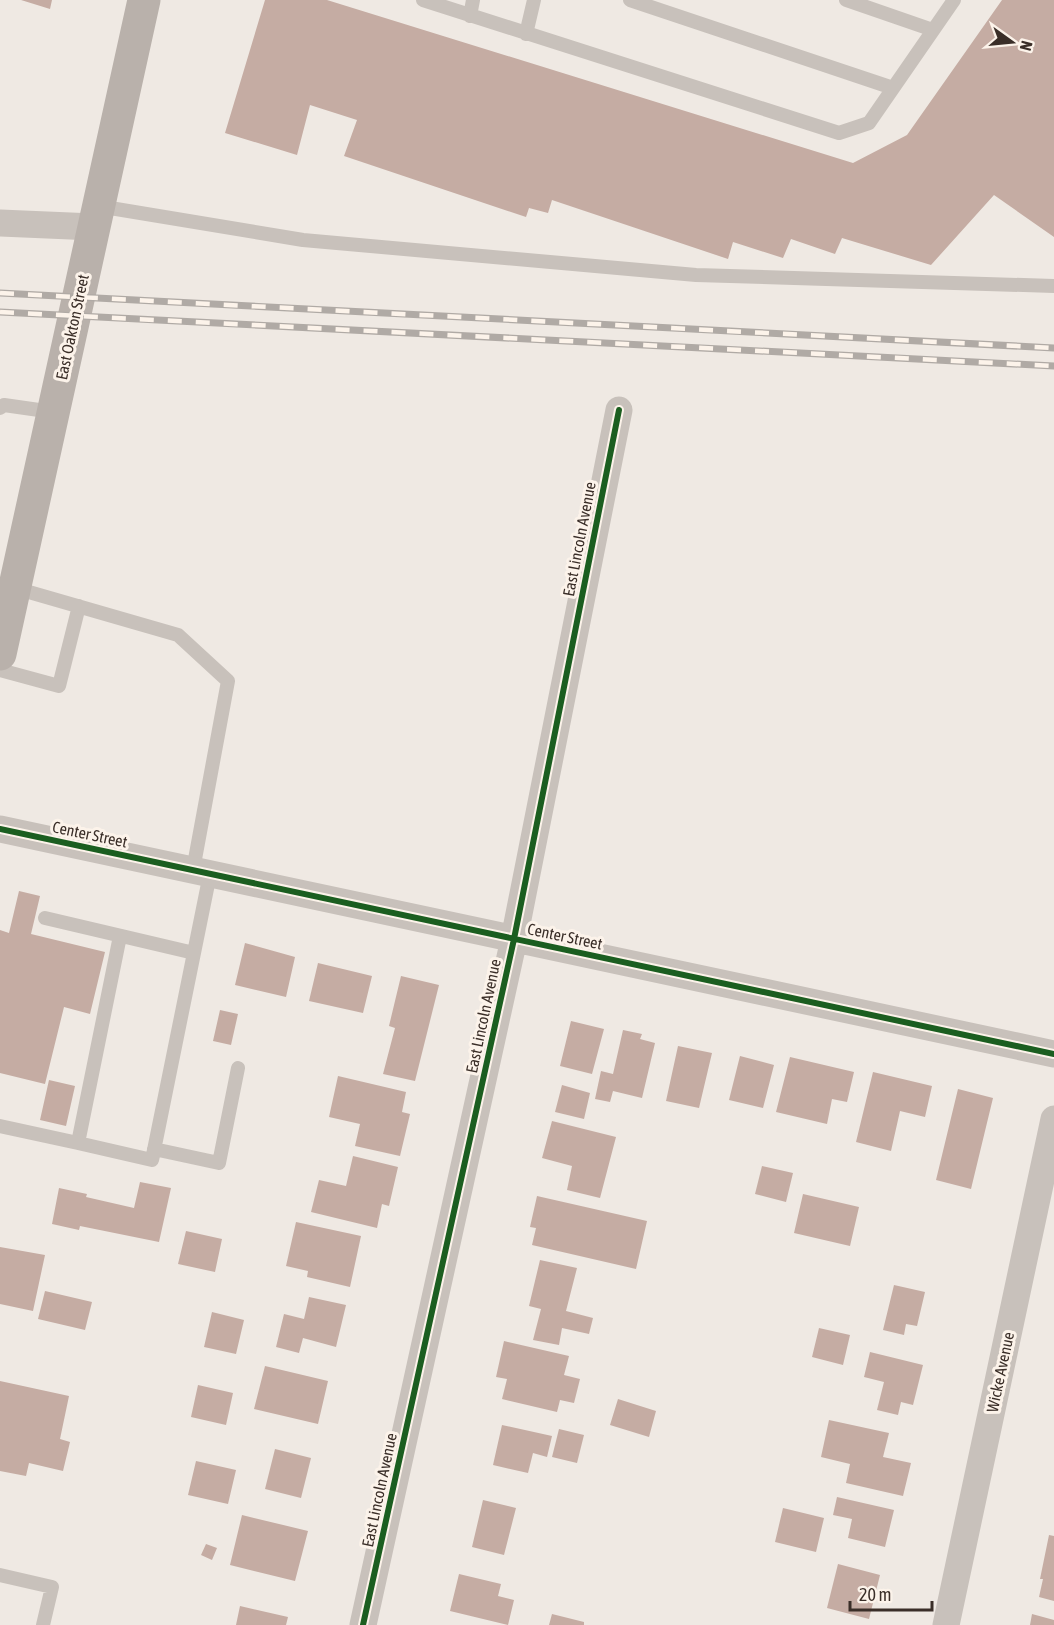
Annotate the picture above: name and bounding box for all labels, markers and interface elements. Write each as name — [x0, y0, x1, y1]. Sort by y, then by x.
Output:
north arrow — [982, 12, 1042, 72]
text: N — [1017, 39, 1036, 53]
street label: East Oakton Street — [52, 272, 92, 381]
street label: East Lincoln Avenue — [559, 480, 599, 598]
street label: Center Street — [51, 817, 129, 851]
street label: Center Street — [526, 919, 604, 953]
street label: East Lincoln Avenue — [462, 957, 504, 1075]
street label: Wicke Avenue — [983, 1330, 1017, 1414]
street label: East Lincoln Avenue — [358, 1431, 400, 1549]
scale bar — [850, 1574, 932, 1612]
text: 20 m — [859, 1584, 891, 1605]

